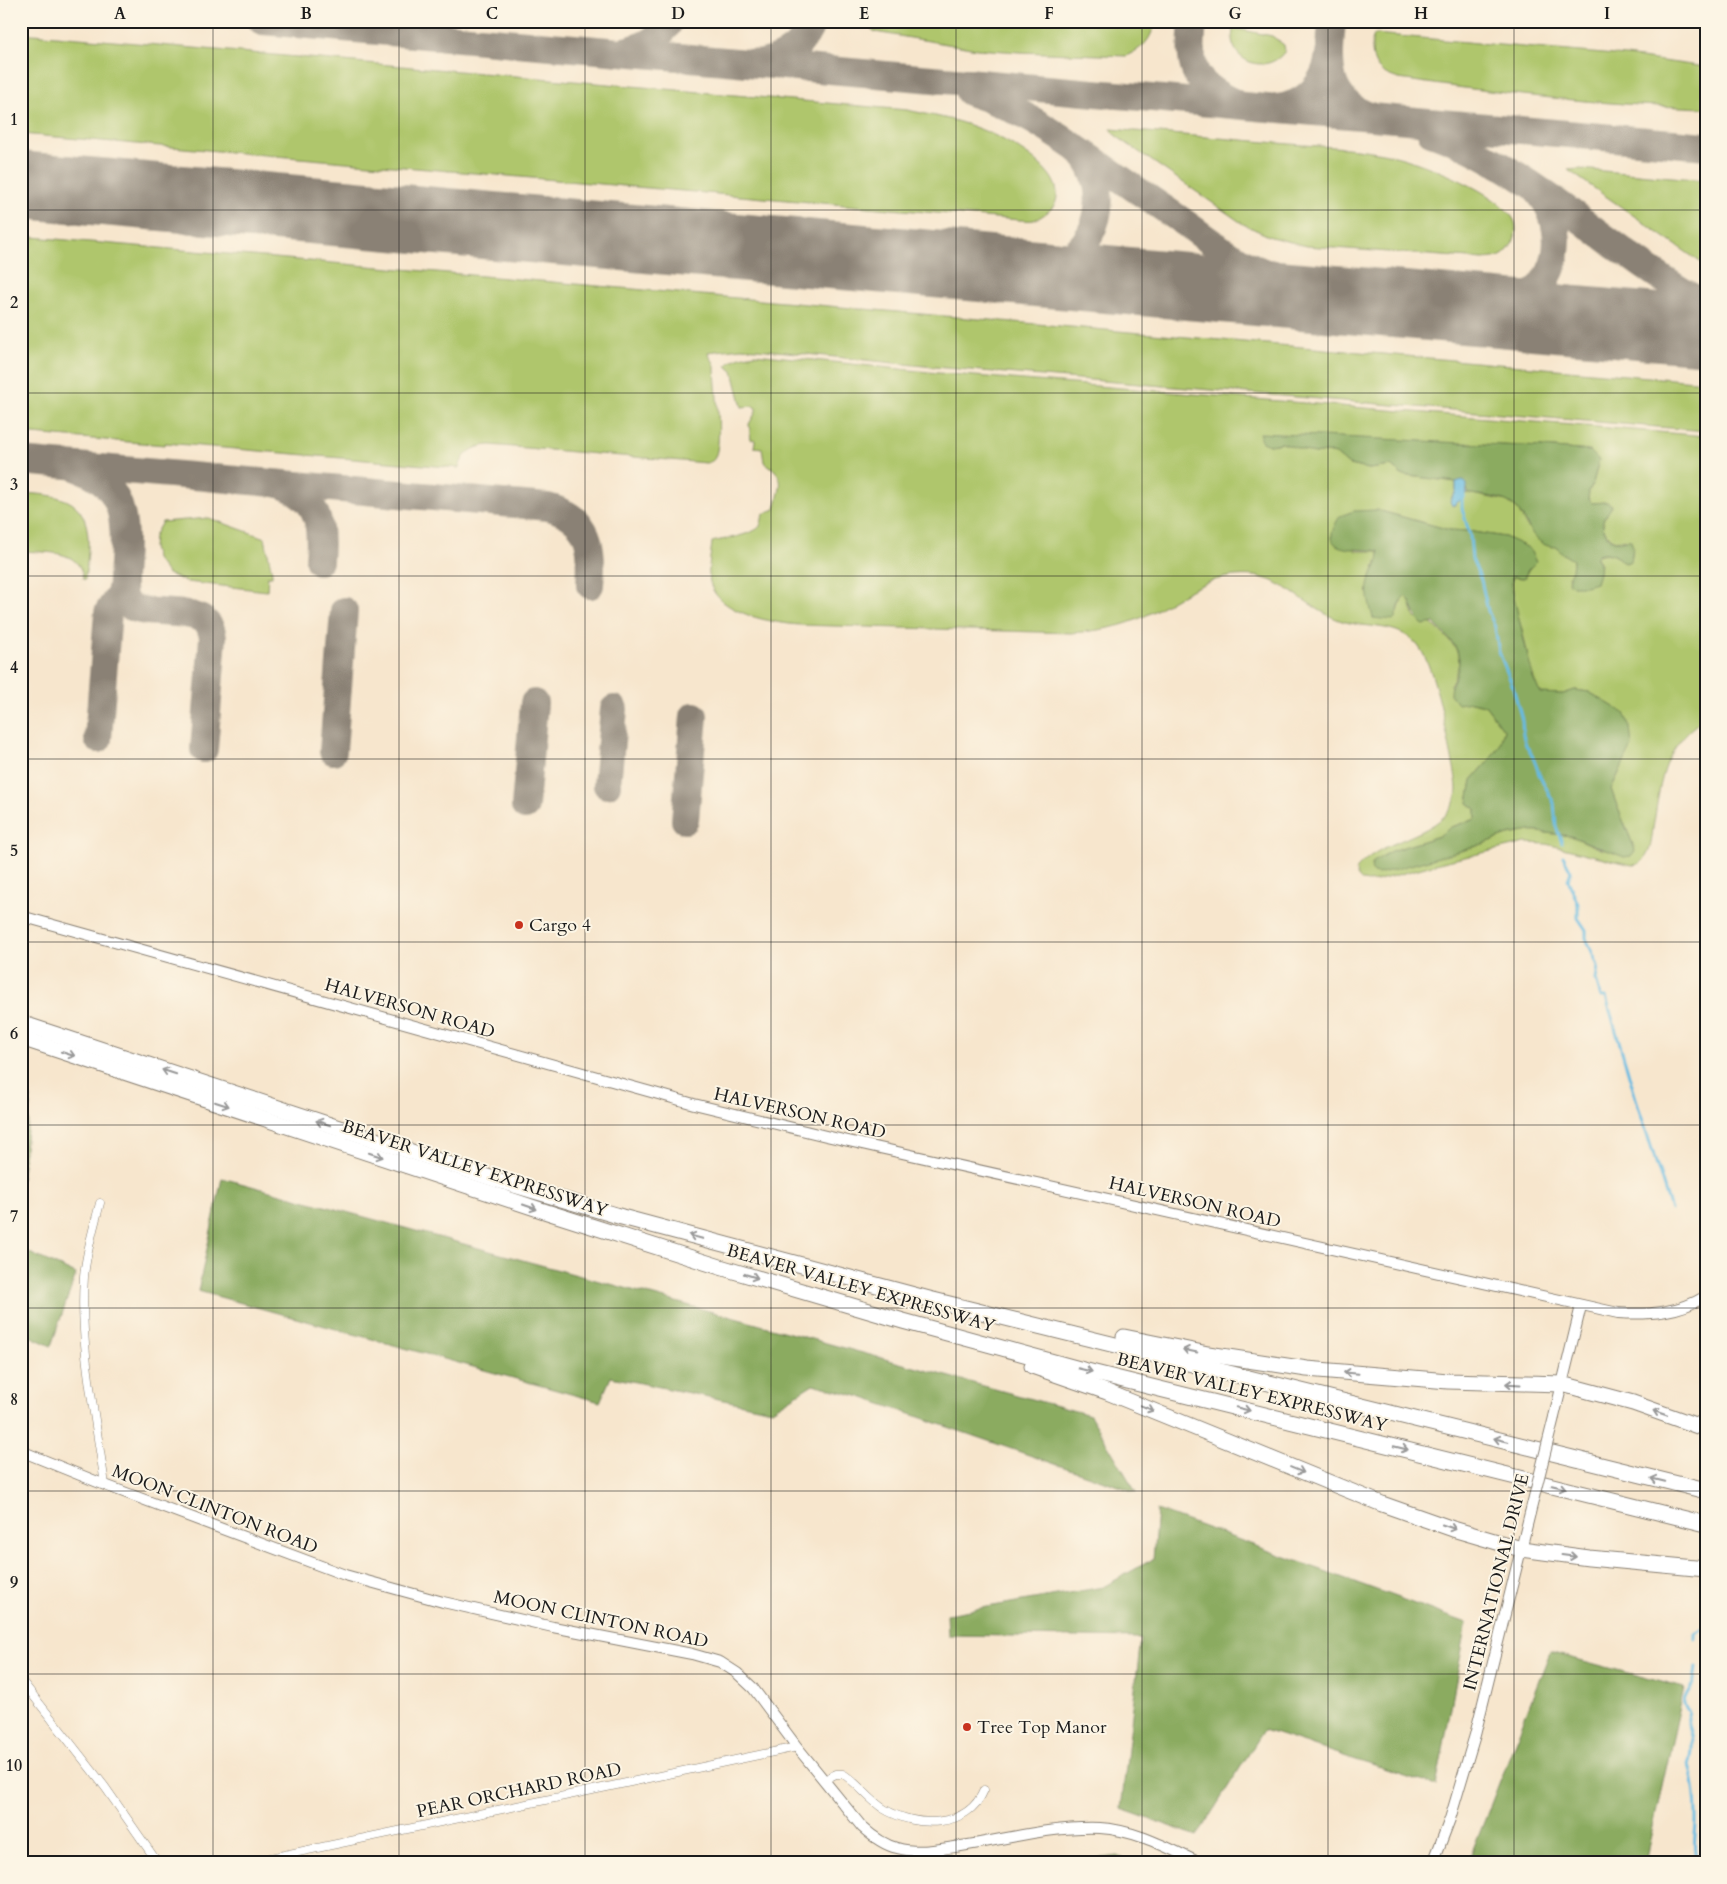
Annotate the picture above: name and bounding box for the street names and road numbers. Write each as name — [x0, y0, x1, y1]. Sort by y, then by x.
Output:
street label: HALVERSON ROAD — [322, 972, 498, 1045]
street label: HALVERSON ROAD — [711, 1082, 888, 1145]
street label: BEAVER VALLEY EXPRESSWAY — [338, 1114, 612, 1224]
street label: HALVERSON ROAD — [1106, 1171, 1283, 1234]
street label: BEAVER VALLEY EXPRESSWAY — [724, 1238, 999, 1339]
street label: BEAVER VALLEY EXPRESSWAY — [1114, 1347, 1391, 1438]
street label: MOON CLINTON ROAD — [108, 1459, 321, 1560]
street label: INTERNATIONAL DRIVE — [1457, 1471, 1536, 1693]
street label: MOON CLINTON ROAD — [491, 1585, 711, 1654]
street label: PEAR ORCHARD ROAD — [414, 1757, 624, 1824]

